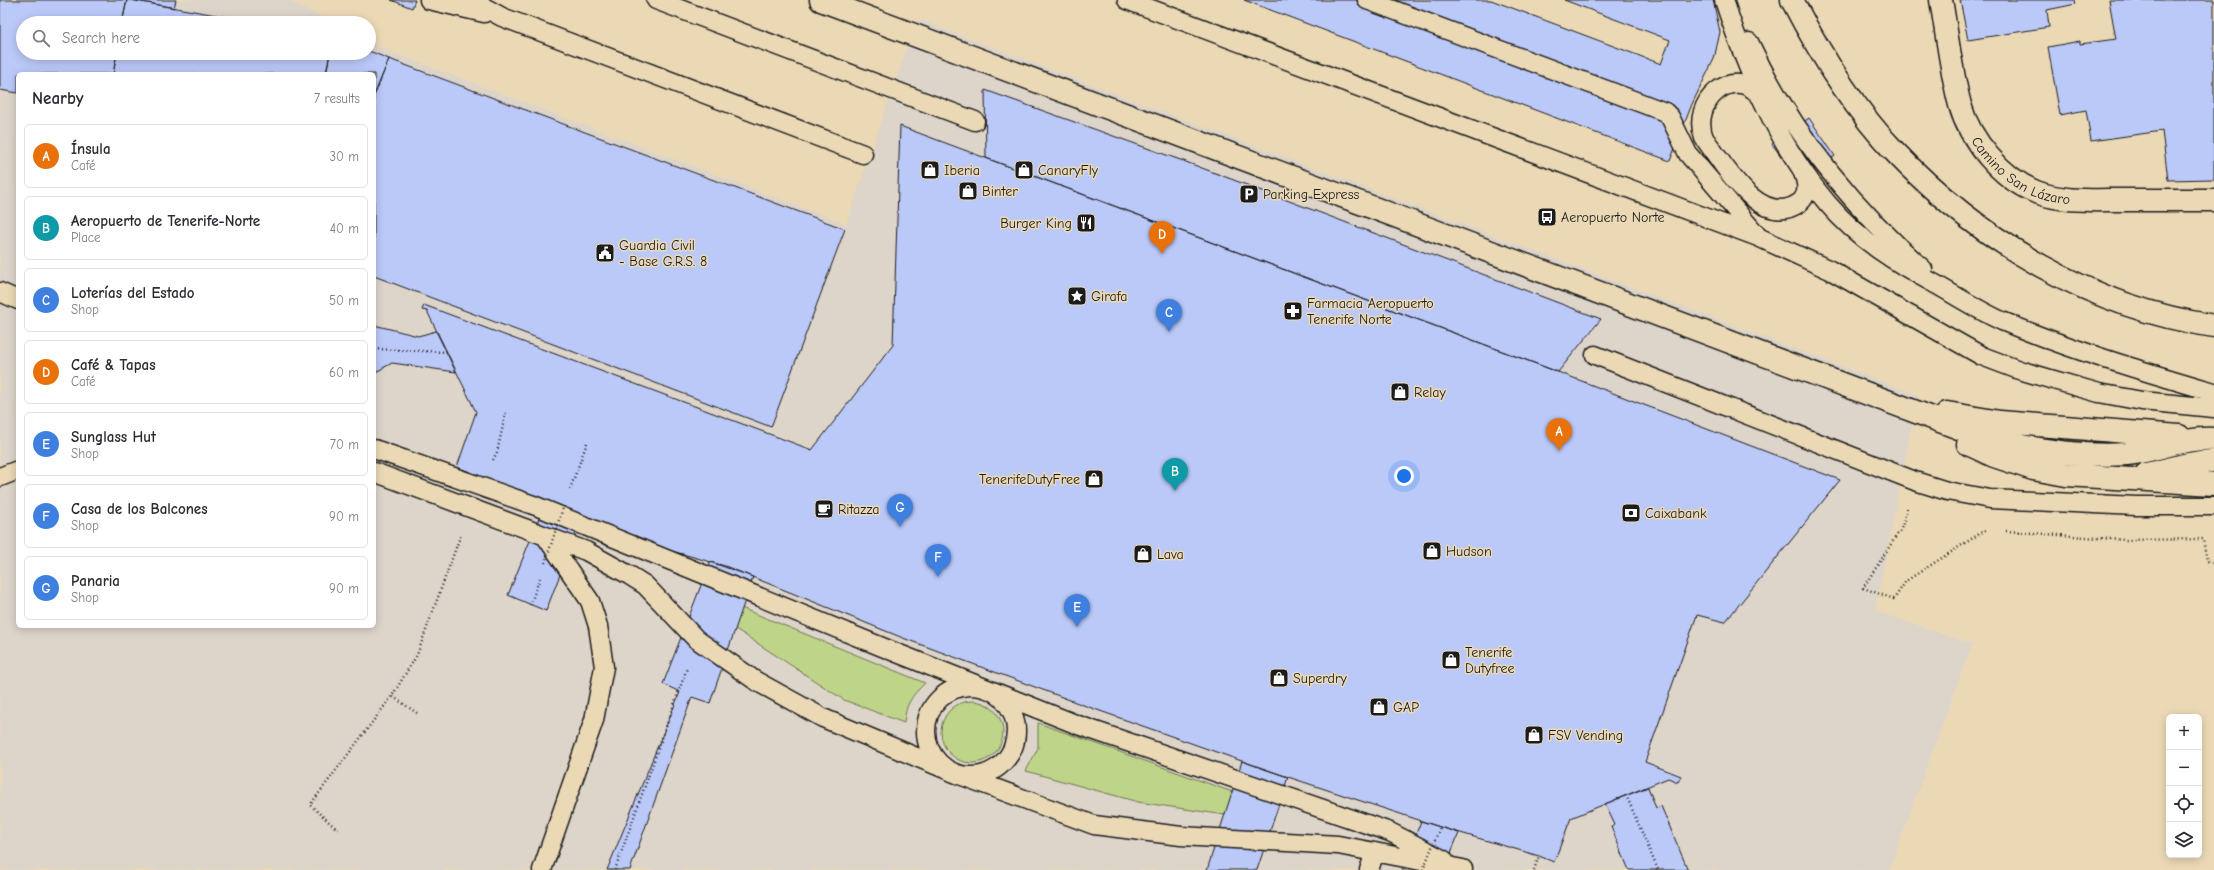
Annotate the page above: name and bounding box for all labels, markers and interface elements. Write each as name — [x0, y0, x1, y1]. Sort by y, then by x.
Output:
search box — [16, 16, 376, 60]
icon: search — [30, 27, 52, 49]
text: Search here — [62, 29, 140, 47]
text: Nearby — [32, 89, 83, 108]
text: 7 results — [314, 91, 360, 106]
street label: Camino San Lázaro — [1968, 133, 2071, 208]
text: Ínsula — [71, 140, 111, 158]
text: A — [42, 149, 50, 164]
text: 30 m — [329, 149, 359, 164]
text: Café — [71, 158, 95, 173]
shop icon: Iberia — [919, 159, 941, 181]
shop icon: CanaryFly — [1013, 159, 1035, 181]
place label: Iberia — [944, 162, 980, 179]
place label: CanaryFly — [1038, 162, 1099, 179]
shop icon: Binter — [957, 180, 979, 202]
place label: Binter — [982, 183, 1018, 200]
parking icon: Parking Express — [1238, 183, 1260, 205]
place label: Parking Express — [1263, 186, 1359, 203]
bus stop icon: Aeropuerto Norte — [1536, 206, 1558, 228]
place label: Aeropuerto Norte — [1561, 209, 1665, 226]
text: Aeropuerto de Tenerife-Norte — [71, 212, 260, 230]
restaurant icon: Burger King — [1075, 212, 1097, 234]
place label: Burger King — [1000, 215, 1072, 232]
text: B — [42, 221, 50, 236]
text: 40 m — [330, 221, 359, 236]
pin: D — [1149, 221, 1175, 254]
text: Place — [71, 230, 101, 245]
place label: Guardia Civil - Base G.R.S. 8 — [619, 237, 707, 270]
public building icon: Guardia Civil - Base G.R.S. 8 — [594, 242, 616, 264]
text: Loterías del Estado — [71, 284, 194, 302]
place icon: Girafa — [1066, 285, 1088, 307]
place label: Girafa — [1091, 288, 1128, 305]
text: C — [42, 293, 50, 308]
text: 50 m — [329, 293, 359, 308]
place label: Farmacia Aeropuerto Tenerife Norte — [1307, 295, 1434, 328]
pin: C — [1156, 299, 1182, 332]
pharmacy icon: Farmacia Aeropuerto Tenerife Norte — [1282, 300, 1304, 322]
text: Shop — [71, 302, 99, 317]
text: Café & Tapas — [71, 356, 156, 374]
text: D — [42, 365, 50, 380]
text: 60 m — [329, 365, 359, 380]
text: Café — [71, 374, 95, 389]
shop icon: Relay — [1389, 381, 1411, 403]
place label: Relay — [1414, 384, 1446, 401]
pin: A — [1546, 418, 1572, 451]
text: Sunglass Hut — [71, 428, 156, 446]
text: E — [42, 437, 50, 452]
text: 70 m — [330, 437, 359, 452]
text: Shop — [71, 446, 99, 461]
pin: B — [1162, 458, 1188, 491]
your location — [1394, 466, 1414, 486]
shop icon: TenerifeDutyFree — [1083, 468, 1105, 490]
place label: TenerifeDutyFree — [979, 471, 1080, 488]
pin: G — [887, 494, 913, 527]
cafe icon: Ritazza — [813, 498, 835, 520]
text: Casa de los Balcones — [71, 500, 208, 518]
place label: Ritazza — [838, 501, 879, 518]
bank icon: Caixabank — [1620, 502, 1642, 524]
place label: Caixabank — [1645, 505, 1707, 522]
text: F — [42, 509, 50, 524]
text: 90 m — [329, 509, 359, 524]
text: Shop — [71, 518, 99, 533]
shop icon: Hudson — [1421, 540, 1443, 562]
shop icon: Lava — [1132, 543, 1154, 565]
place label: Hudson — [1446, 543, 1492, 560]
pin: F — [925, 544, 951, 577]
place label: Lava — [1157, 546, 1184, 563]
text: Panaria — [71, 572, 120, 590]
text: G — [41, 581, 51, 596]
text: 90 m — [329, 581, 359, 596]
text: Shop — [71, 590, 99, 605]
pin: E — [1064, 594, 1090, 627]
place label: Tenerife Dutyfree — [1465, 644, 1514, 677]
shop icon: Tenerife Dutyfree — [1440, 649, 1462, 671]
shop icon: Superdry — [1268, 667, 1290, 689]
place label: Superdry — [1293, 670, 1347, 687]
shop icon: GAP — [1368, 696, 1390, 718]
place label: GAP — [1393, 699, 1419, 716]
map controls — [2166, 714, 2202, 858]
button: + — [2166, 714, 2202, 750]
shop icon: FSV Vending — [1523, 724, 1545, 746]
place label: FSV Vending — [1548, 727, 1623, 744]
button: − — [2166, 750, 2202, 786]
button: locate — [2166, 786, 2202, 822]
button: layers — [2166, 822, 2202, 858]

